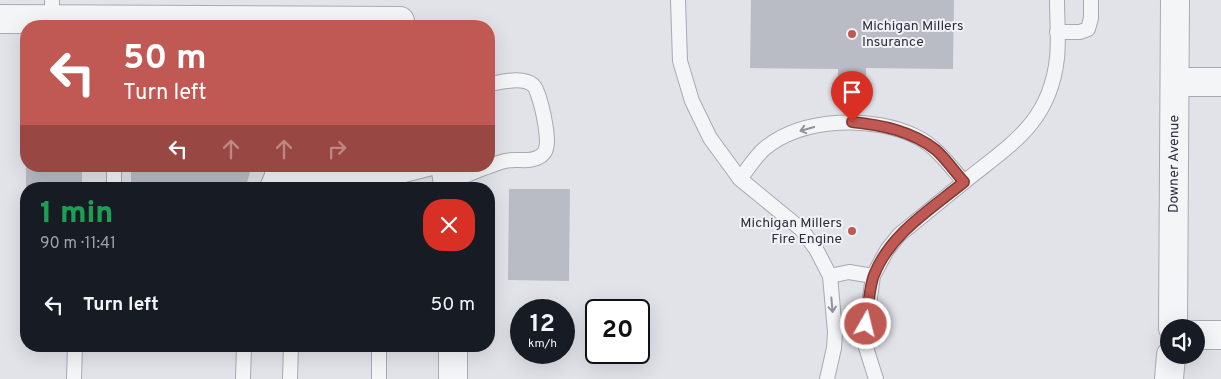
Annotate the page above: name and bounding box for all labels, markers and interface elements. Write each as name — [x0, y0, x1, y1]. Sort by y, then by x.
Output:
place label: Michigan Millers Insurance — [862, 18, 964, 51]
marker: Michigan Millers Insurance — [846, 28, 858, 40]
text: 50 m — [123, 37, 207, 81]
icon: left — [40, 40, 105, 105]
pin — [831, 71, 873, 122]
icon: arrive — [838, 78, 866, 106]
text: Turn left — [123, 80, 206, 107]
street label: Downer Avenue — [1165, 115, 1183, 213]
one-way arrow — [799, 124, 815, 134]
icon: left — [164, 135, 192, 163]
icon: ahead — [217, 135, 245, 163]
icon: ahead — [270, 135, 298, 163]
icon: right — [323, 135, 351, 163]
text: 1 min — [40, 196, 113, 233]
button: close — [423, 199, 475, 251]
place label: Michigan Millers Fire Engine — [740, 215, 842, 248]
marker: Michigan Millers Fire Engine — [846, 225, 858, 237]
text: 90 m · 11:41 — [40, 234, 116, 254]
icon: left — [40, 291, 68, 319]
text: Turn left — [83, 293, 159, 317]
text: 50 m — [430, 293, 475, 317]
one-way arrow — [828, 297, 837, 313]
position arrow — [839, 297, 891, 349]
speed limit sign: 20 — [585, 299, 650, 364]
text: 12 — [530, 309, 555, 341]
map controls — [1160, 319, 1205, 364]
button: sound — [1160, 319, 1205, 364]
text: km/h — [528, 336, 557, 352]

